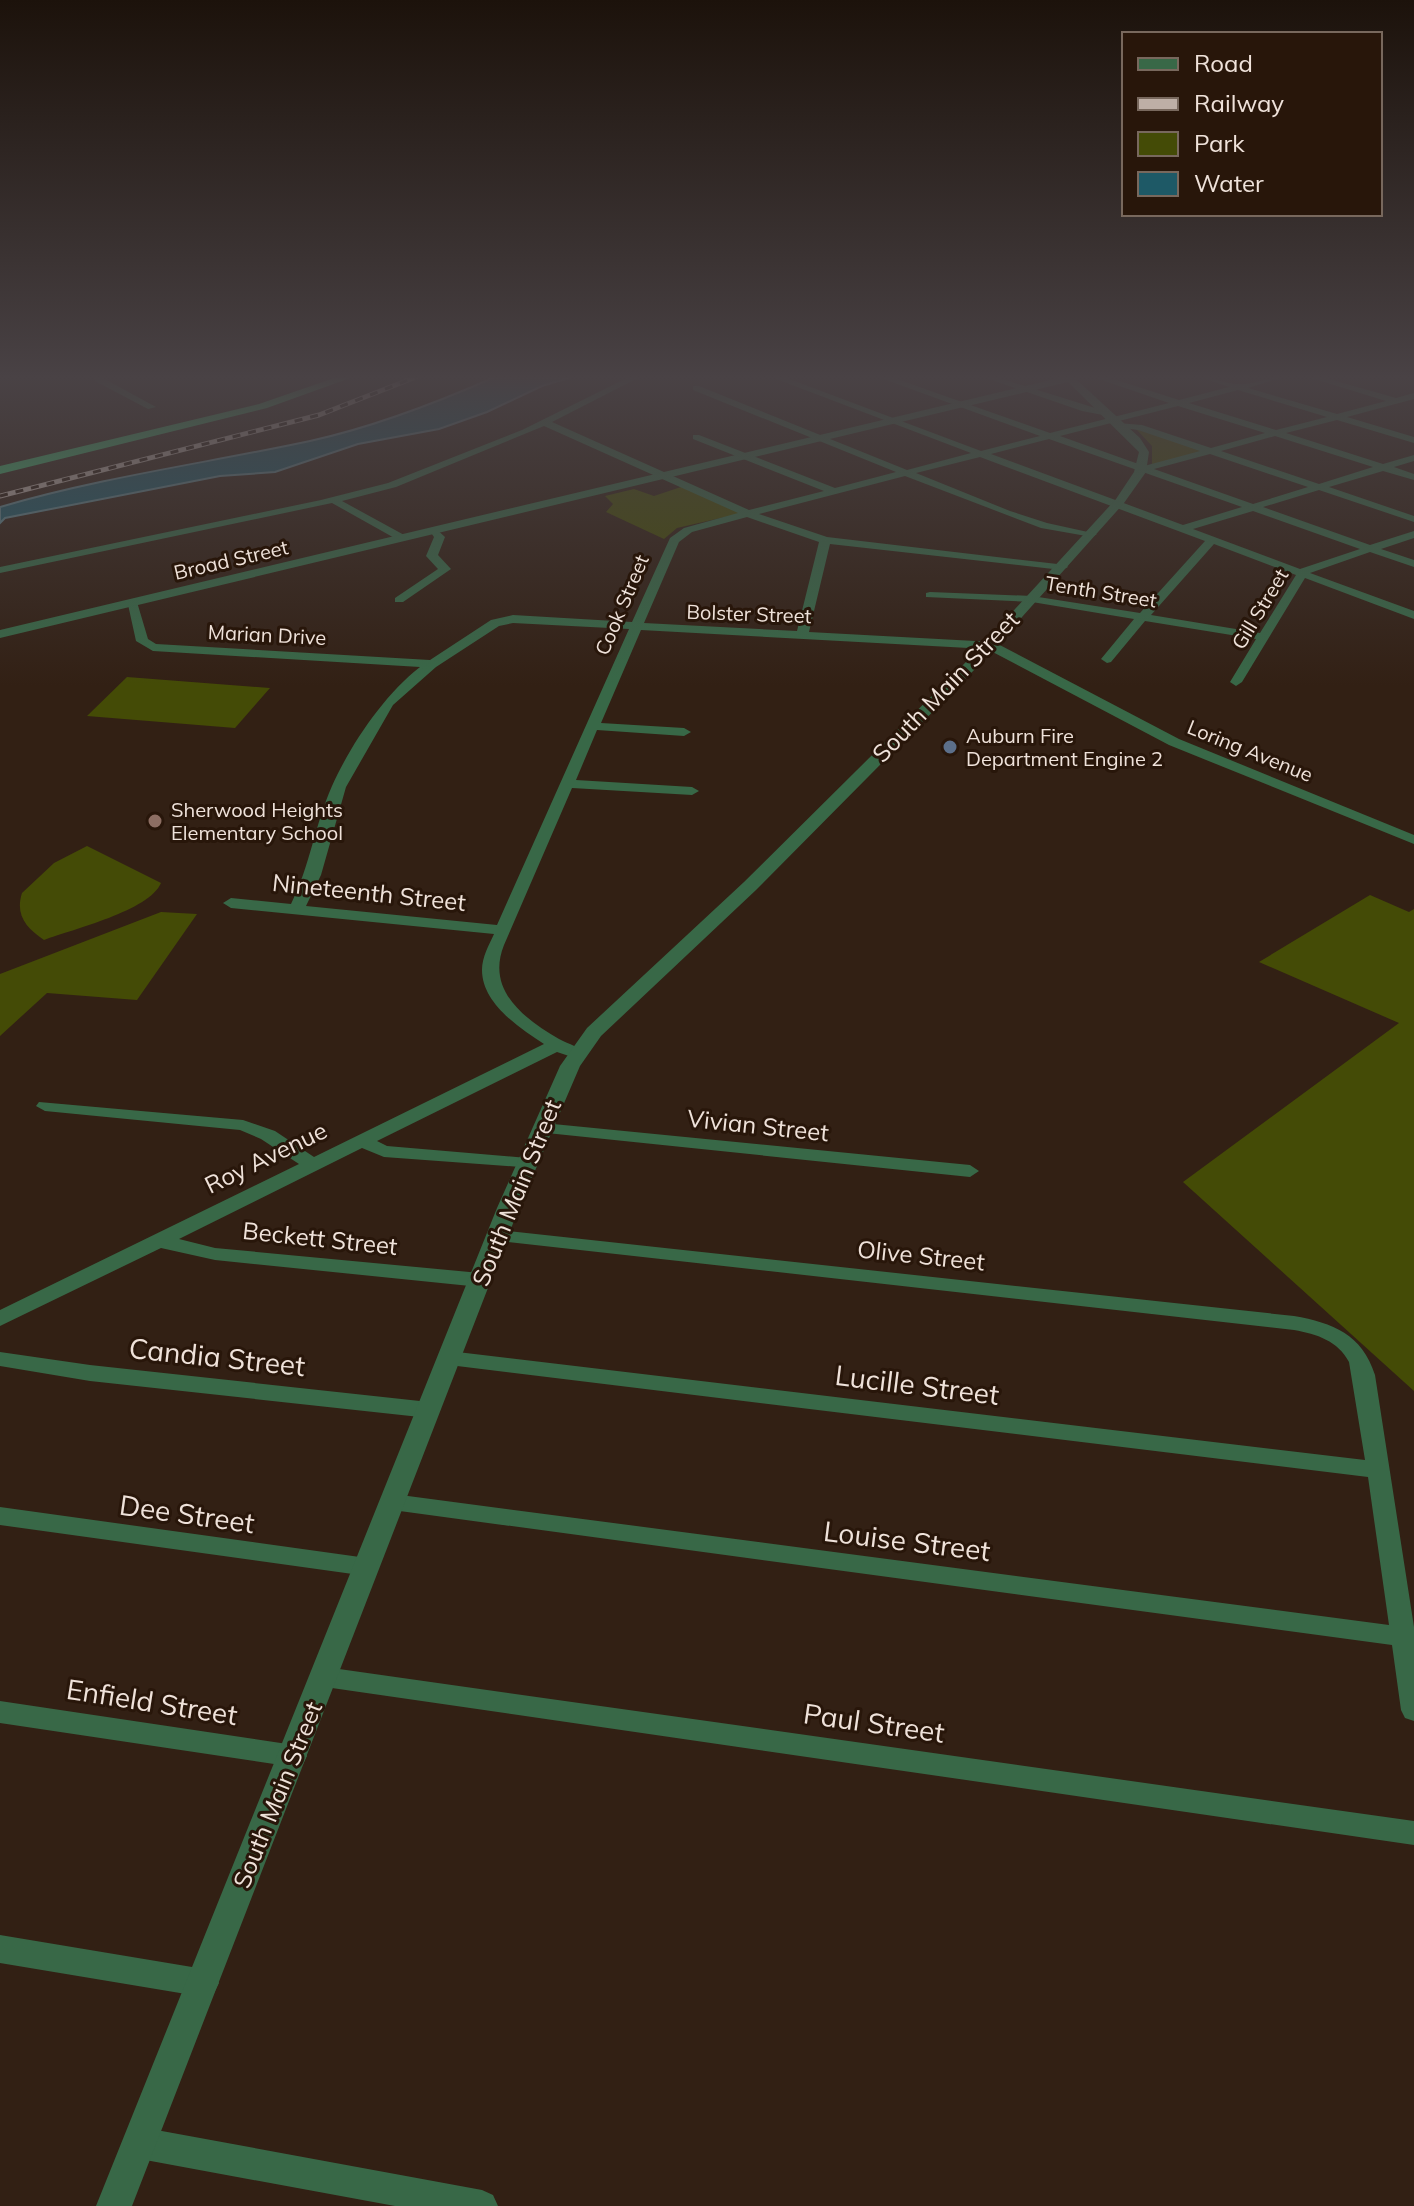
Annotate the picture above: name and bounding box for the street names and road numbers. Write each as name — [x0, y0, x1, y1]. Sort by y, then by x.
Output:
street label: Broad Street — [171, 534, 291, 585]
street label: Cook Street — [589, 551, 654, 659]
street label: Gill Street — [1226, 564, 1293, 654]
street label: Tenth Street — [1044, 570, 1159, 613]
street label: Bolster Street — [686, 599, 812, 628]
street label: South Main Street — [865, 604, 1025, 768]
street label: Marian Drive — [207, 619, 327, 650]
street label: Loring Avenue — [1184, 714, 1316, 787]
street label: Nineteenth Street — [271, 867, 467, 917]
street label: South Main Street — [465, 1095, 567, 1290]
street label: Vivian Street — [686, 1103, 830, 1147]
street label: Roy Avenue — [199, 1115, 332, 1200]
street label: Beckett Street — [241, 1215, 399, 1261]
street label: Olive Street — [856, 1233, 986, 1277]
street label: Candia Street — [127, 1330, 307, 1383]
street label: Lucille Street — [833, 1357, 1001, 1412]
street label: Dee Street — [117, 1487, 257, 1540]
street label: Louise Street — [822, 1513, 993, 1568]
street label: Enfield Street — [64, 1671, 240, 1732]
street label: Paul Street — [801, 1695, 947, 1750]
street label: South Main Street — [226, 1697, 328, 1892]

